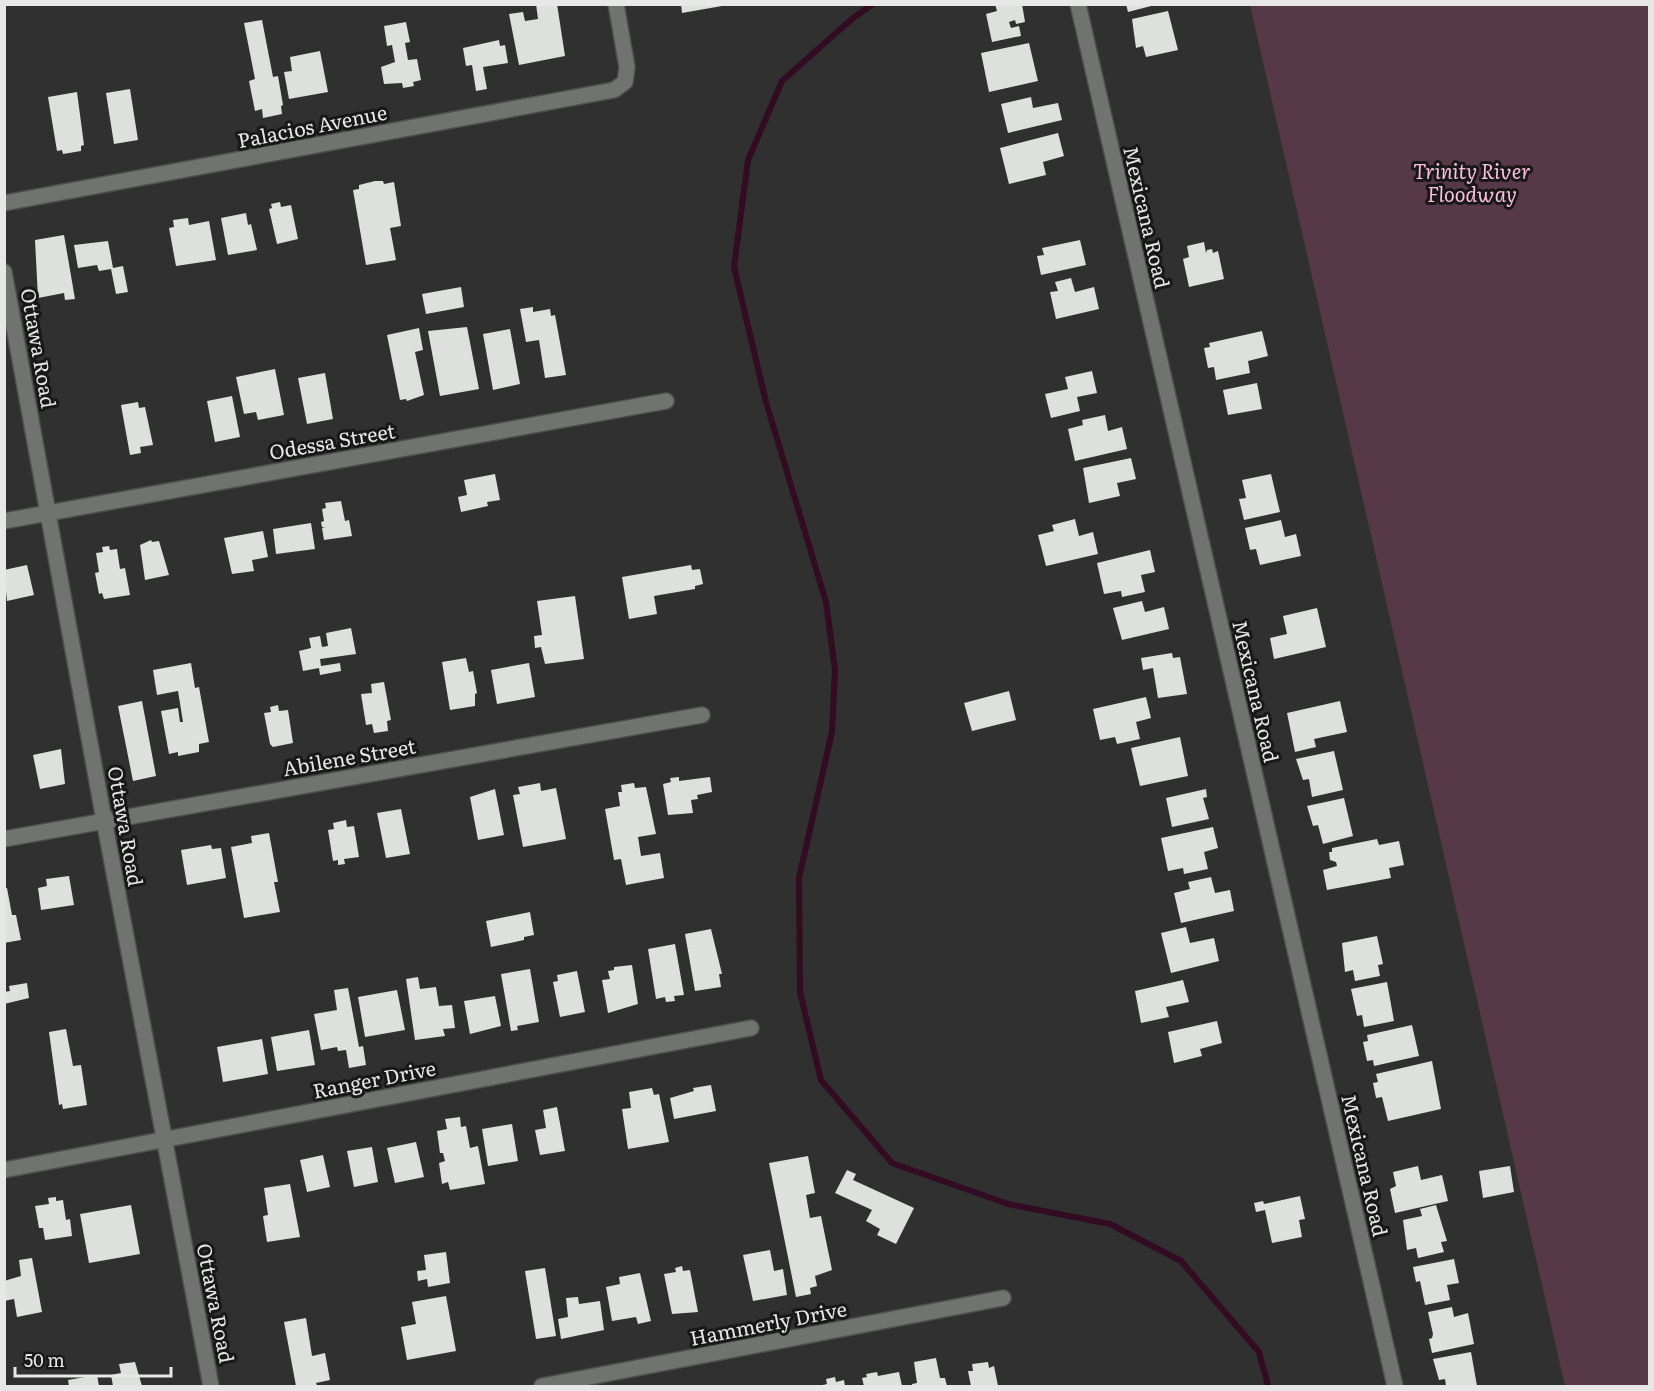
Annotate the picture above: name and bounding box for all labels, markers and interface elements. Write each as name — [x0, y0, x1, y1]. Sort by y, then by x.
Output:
street label: Palacios Avenue — [235, 96, 389, 154]
street label: Mexicana Road — [1117, 143, 1179, 291]
park label: Trinity River Floodway — [1413, 155, 1531, 208]
street label: Ottawa Road — [15, 286, 65, 410]
street label: Odessa Street — [267, 414, 397, 466]
street label: Mexicana Road — [1226, 617, 1288, 765]
street label: Abilene Street — [280, 730, 418, 782]
street label: Ottawa Road — [102, 764, 152, 888]
street label: Ranger Drive — [310, 1051, 438, 1105]
street label: Mexicana Road — [1335, 1091, 1397, 1239]
street label: Ottawa Road — [191, 1241, 243, 1365]
street label: Hammerly Drive — [687, 1292, 849, 1352]
scale bar — [15, 1340, 171, 1378]
text: 50 m — [24, 1346, 65, 1373]

